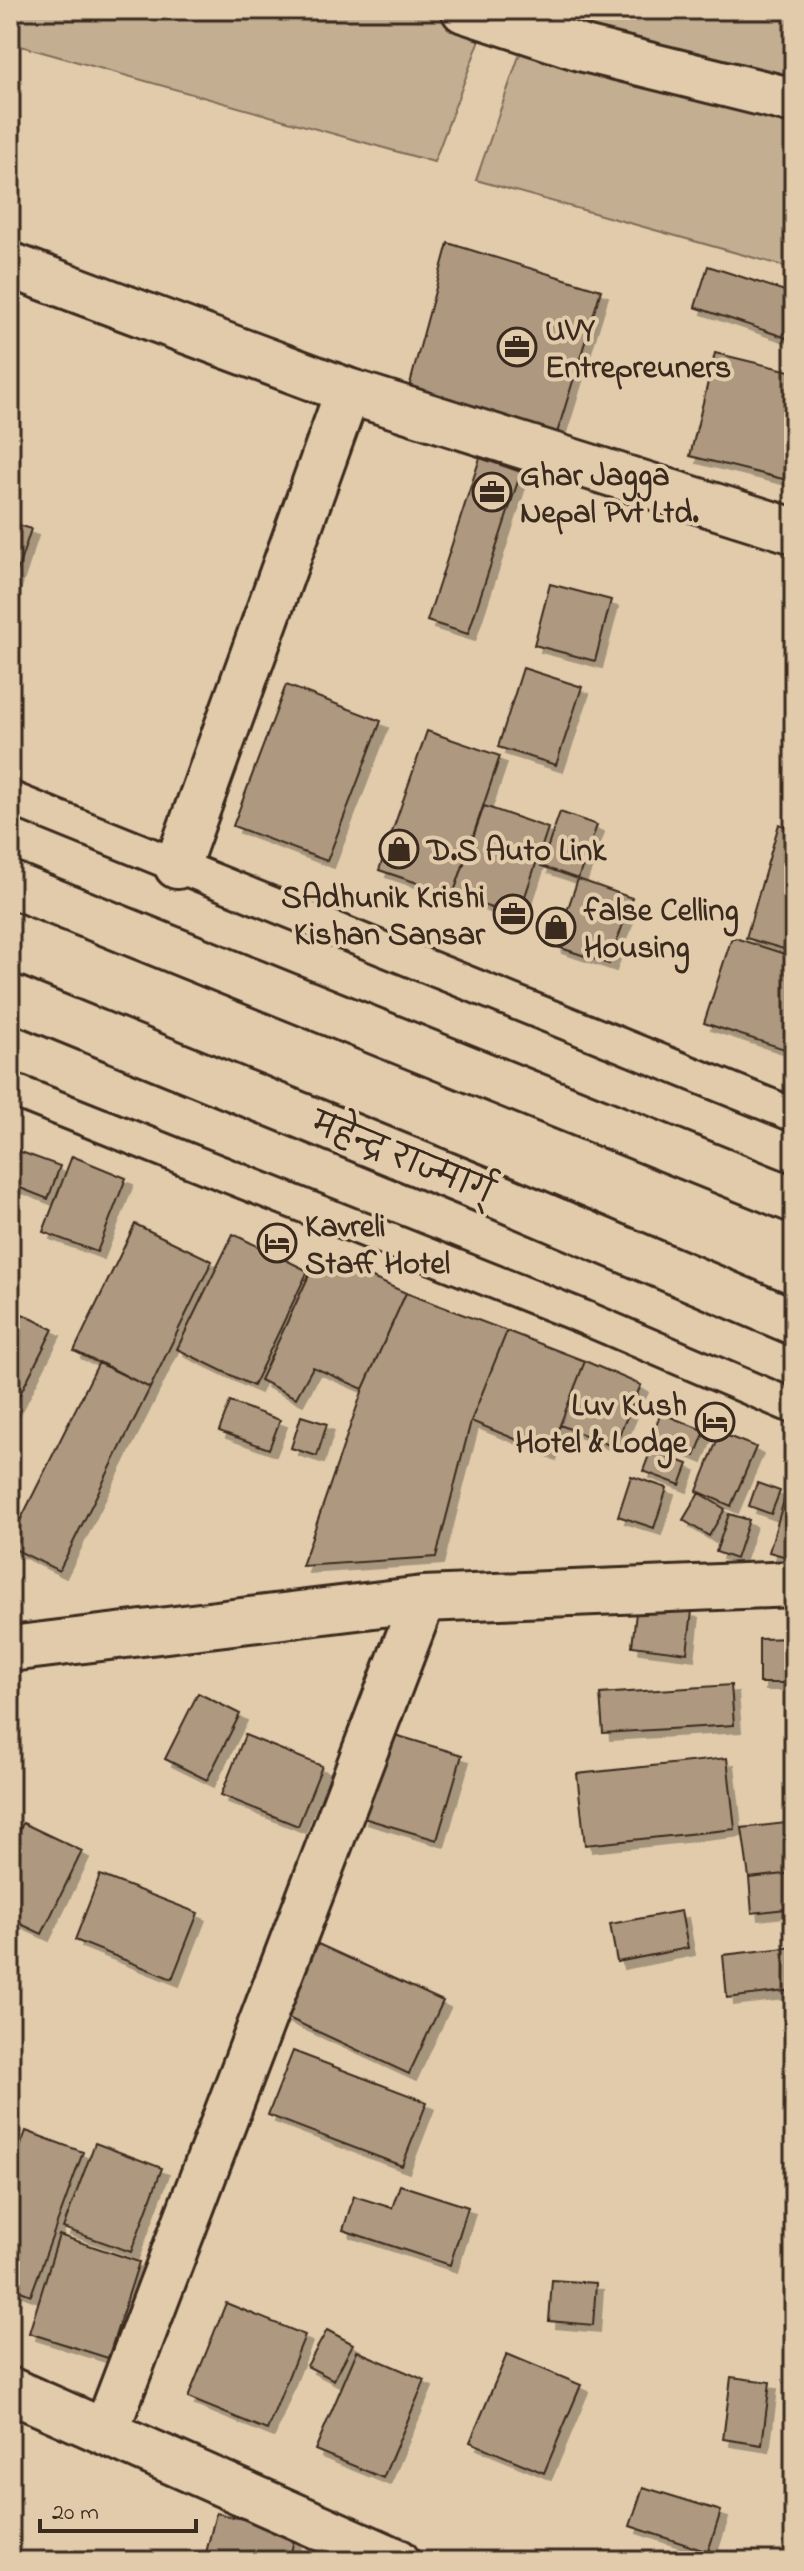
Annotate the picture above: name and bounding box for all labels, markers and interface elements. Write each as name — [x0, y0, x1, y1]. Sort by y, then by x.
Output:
place label: UVY Entrepreuners — [545, 309, 731, 393]
office icon: UVY Entrepreuners — [496, 326, 538, 368]
place label: Ghar Jagga Nepal Pvt Ltd. — [520, 454, 699, 538]
office icon: Ghar Jagga Nepal Pvt Ltd. — [471, 471, 513, 513]
shop icon: D.S Auto Link — [378, 828, 420, 870]
place label: D.S Auto Link — [425, 829, 607, 876]
place label: SAdhunik Krishi Kishan Sansar — [281, 876, 486, 960]
place label: false Celling Housing — [583, 889, 739, 974]
office icon: SAdhunik Krishi Kishan Sansar — [492, 893, 534, 935]
shop icon: false Celling Housing — [535, 906, 577, 948]
street label: महेन्द्र राज्मार्ग् — [302, 1095, 504, 1219]
place label: Kavreli Staff Hotel — [305, 1205, 450, 1289]
hotel icon: Kavreli Staff Hotel — [256, 1222, 298, 1264]
place label: Luv Kush Hotel & Lodge — [515, 1384, 689, 1469]
hotel icon: Luv Kush Hotel & Lodge — [694, 1401, 736, 1443]
scale bar — [40, 2483, 196, 2533]
text: 20 m — [52, 2496, 99, 2531]

